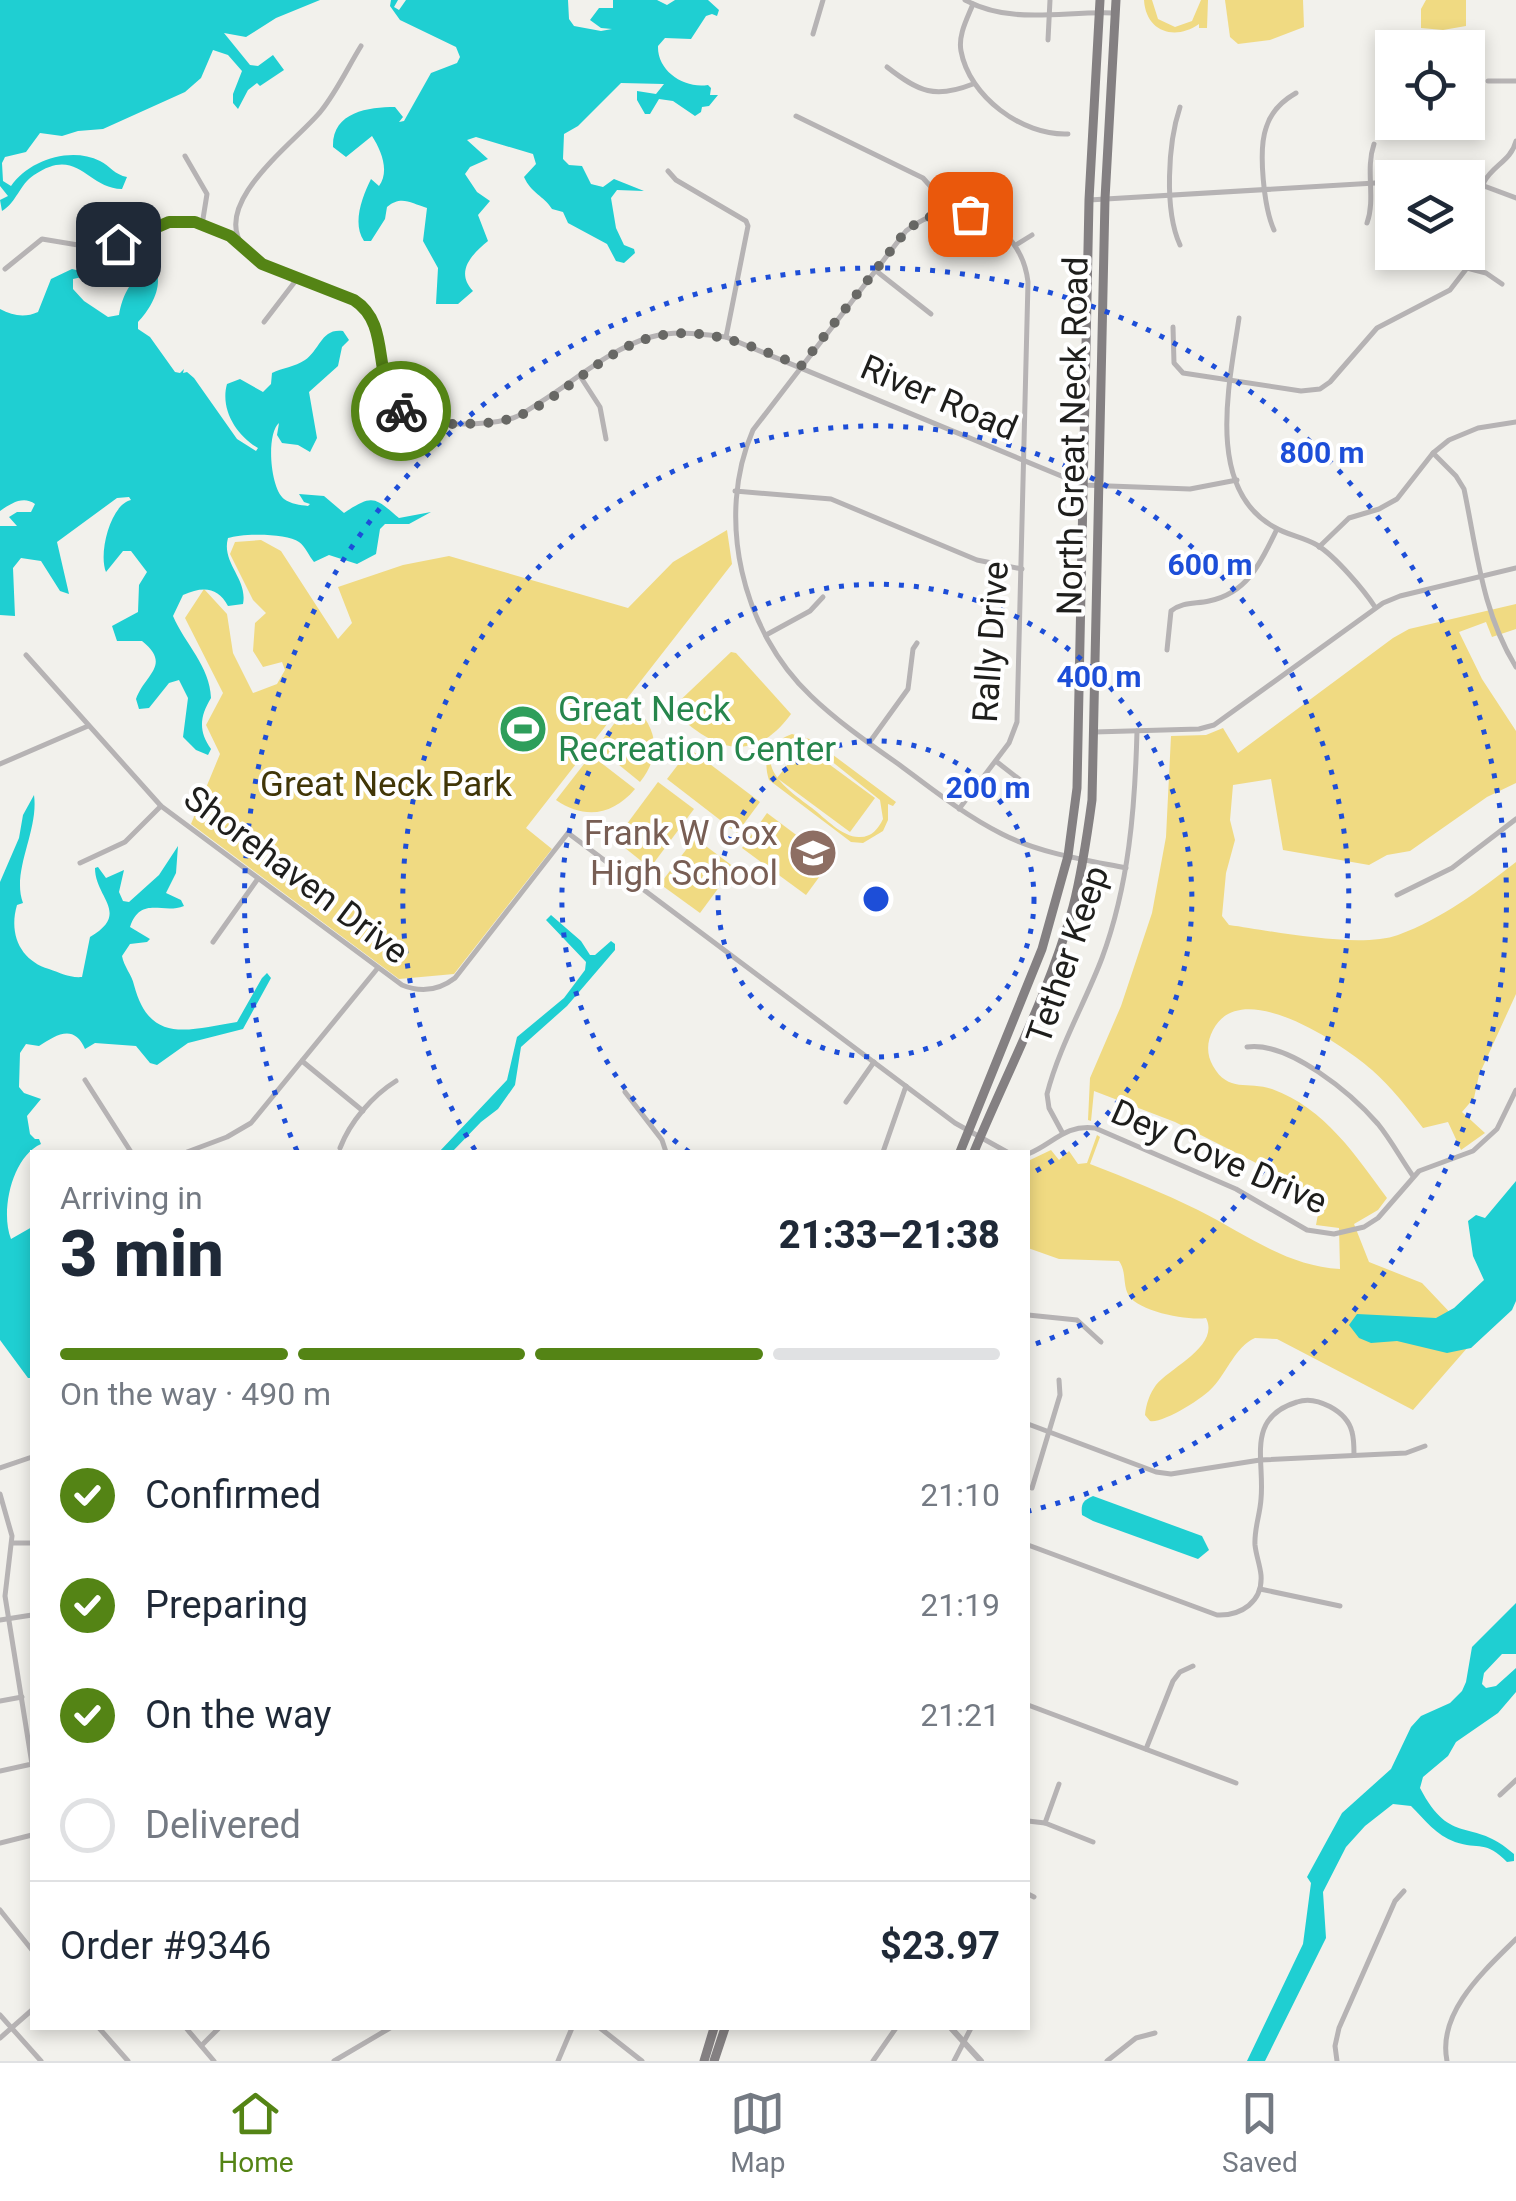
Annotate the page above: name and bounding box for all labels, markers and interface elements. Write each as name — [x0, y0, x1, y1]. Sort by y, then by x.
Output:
map controls — [1375, 30, 1485, 270]
button: locate — [1375, 30, 1485, 140]
button: layers — [1375, 160, 1485, 270]
pin — [928, 172, 1013, 257]
icon: bag — [943, 187, 998, 242]
pin — [76, 202, 161, 287]
icon: home — [91, 217, 146, 272]
street label: North Great Neck Road — [1049, 256, 1097, 616]
street label: River Road — [854, 347, 1024, 449]
courier — [351, 361, 451, 461]
icon: bike — [374, 384, 429, 439]
text: 800 m — [1279, 435, 1365, 470]
text: 600 m — [1167, 547, 1253, 582]
street label: Rally Drive — [965, 560, 1017, 724]
text: 400 m — [1056, 659, 1142, 694]
place label: Great Neck Recreation Center — [558, 689, 836, 770]
sports icon: Great Neck Recreation Center — [497, 703, 549, 755]
park label: Great Neck Park — [260, 764, 512, 805]
text: 200 m — [945, 770, 1031, 805]
street label: Shorehaven Drive — [176, 777, 416, 973]
place label: Frank W Cox High School — [584, 813, 778, 894]
school or university icon: Frank W Cox High School — [787, 827, 839, 879]
street label: Tether Keep — [1018, 860, 1118, 1050]
centre of rings — [858, 881, 894, 917]
street label: Dey Cove Drive — [1105, 1091, 1333, 1223]
text: Arriving in — [60, 1179, 203, 1217]
text: 21:33–21:38 — [779, 1213, 1000, 1257]
text: 3 min — [60, 1216, 224, 1292]
text: On the way · 490 m — [60, 1375, 331, 1413]
icon: check — [60, 1468, 115, 1523]
text: Confirmed — [145, 1473, 321, 1517]
text: 21:10 — [920, 1476, 1000, 1514]
icon: check — [60, 1578, 115, 1633]
text: Preparing — [145, 1583, 308, 1627]
text: 21:19 — [920, 1586, 1000, 1624]
icon: check — [60, 1688, 115, 1743]
text: On the way — [145, 1693, 331, 1737]
text: 21:21 — [920, 1696, 1000, 1734]
text: Delivered — [145, 1803, 301, 1847]
text: Order #9346 — [60, 1924, 271, 1968]
text: $23.97 — [880, 1924, 1000, 1968]
tab: Home — [218, 2086, 294, 2179]
tab: Map — [730, 2086, 786, 2179]
tab: Saved — [1222, 2086, 1298, 2179]

